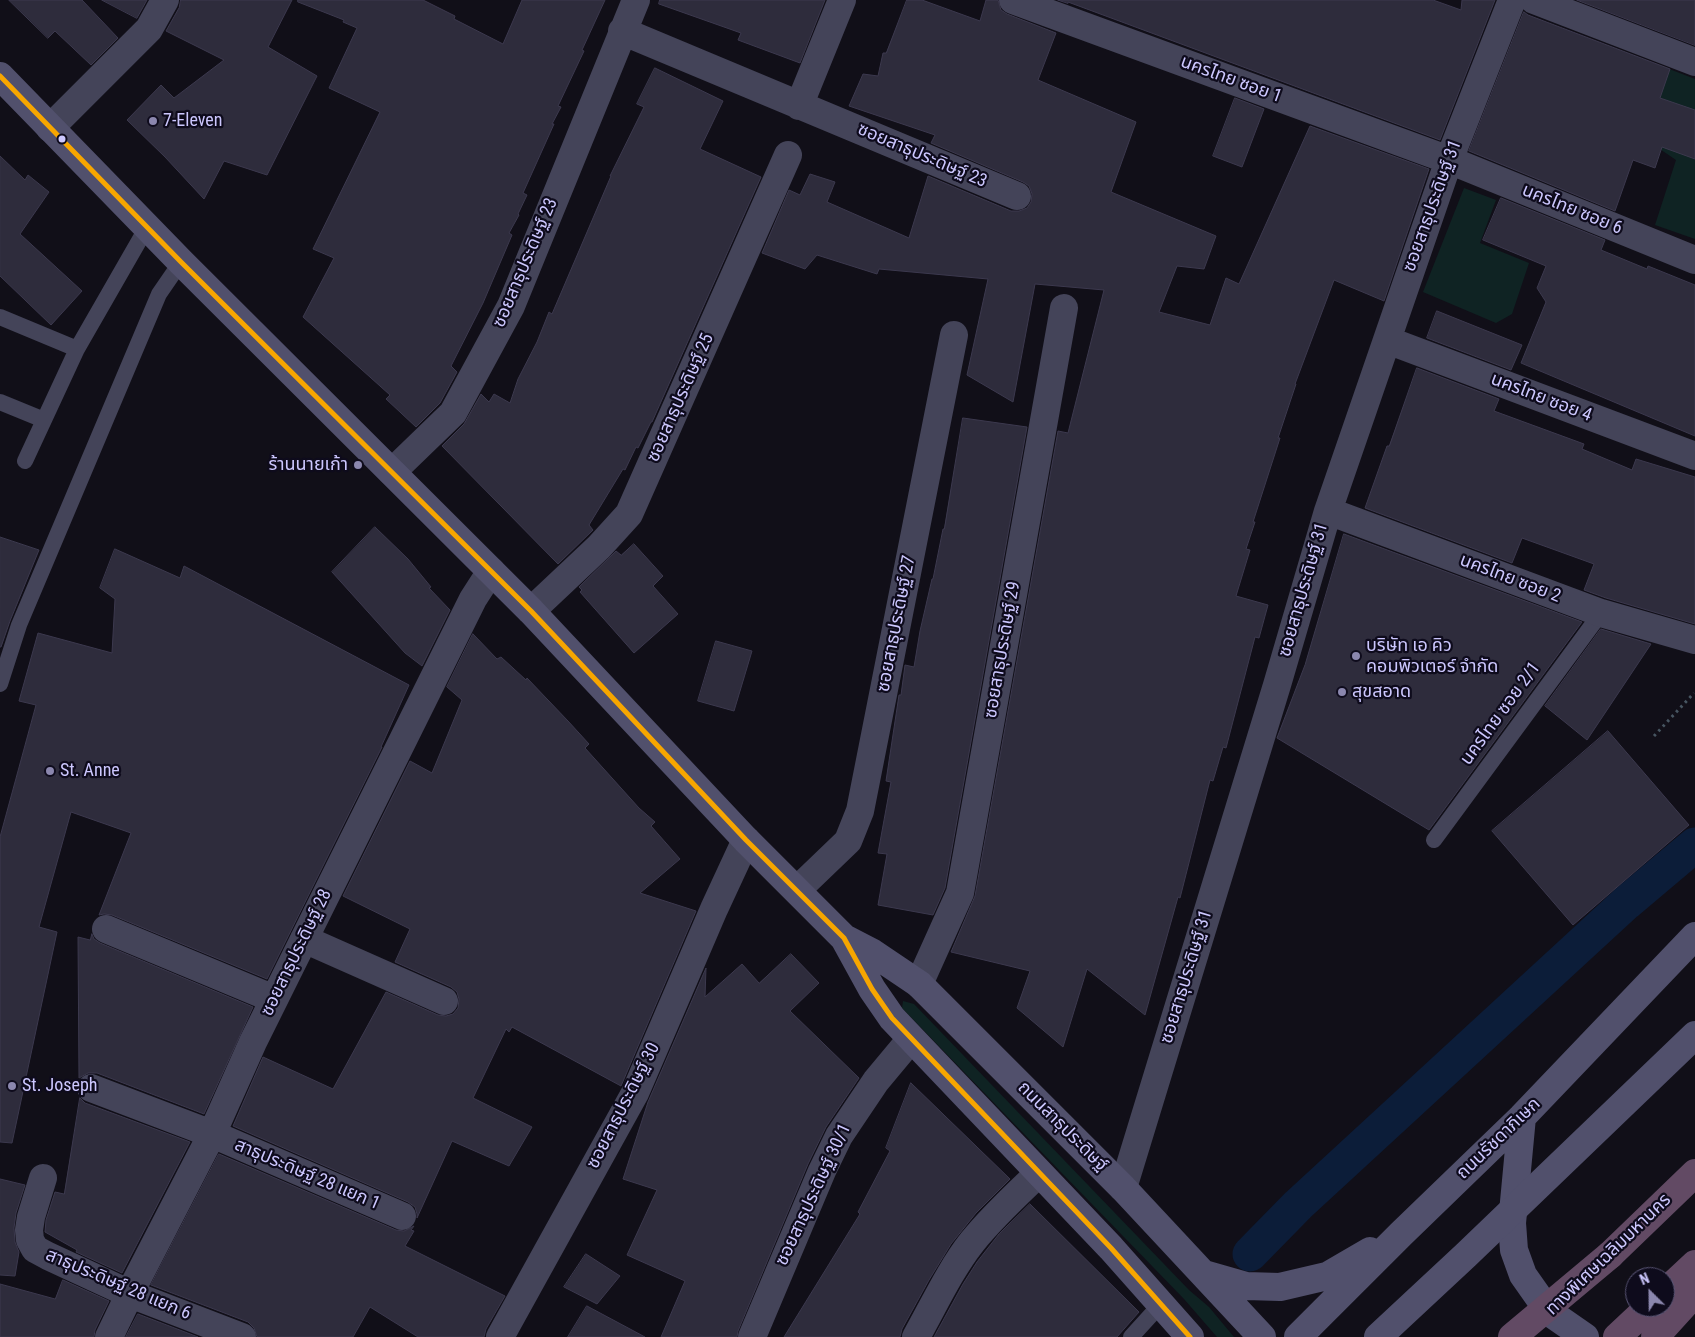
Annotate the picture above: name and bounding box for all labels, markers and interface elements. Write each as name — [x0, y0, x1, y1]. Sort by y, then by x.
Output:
street label: นครไทย ซอย 1 — [1177, 52, 1285, 108]
place label: 7-Eleven — [163, 110, 222, 132]
marker: 7-Eleven — [147, 115, 159, 127]
street label: ซอยสาธุประดิษฐ์ 23 — [854, 119, 990, 193]
unlabelled marker — [57, 134, 67, 144]
street label: ซอยสาธุประดิษฐ์ 31 — [1399, 137, 1467, 275]
street label: นครไทย ซอย 6 — [1519, 180, 1625, 240]
street label: ซอยสาธุประดิษฐ์ 23 — [489, 195, 563, 331]
street label: ซอยสาธุประดิษฐ์ 25 — [643, 330, 719, 466]
street label: นครไทย ซอย 4 — [1488, 369, 1594, 427]
place label: ร้านนายเก้า — [268, 454, 348, 476]
marker: ร้านนายเก้า — [352, 459, 364, 471]
street label: ซอยสาธุประดิษฐ์ 31 — [1275, 520, 1333, 660]
street label: นครไทย ซอย 2 — [1457, 550, 1563, 608]
street label: ซอยสาธุประดิษฐ์ 27 — [873, 554, 921, 694]
street label: ซอยสาธุประดิษฐ์ 29 — [980, 580, 1026, 720]
place label: บริษัท เอ คิว คอมพิวเตอร์ จำกัด — [1366, 635, 1498, 678]
marker: บริษัท เอ คิว คอมพิวเตอร์ จำกัด — [1350, 650, 1362, 662]
street label: นครไทย ซอย 2/1 — [1456, 658, 1546, 770]
place label: สุขสอาด — [1352, 681, 1411, 703]
marker: สุขสอาด — [1336, 686, 1348, 698]
place label: St. Anne — [60, 760, 120, 782]
marker: St. Anne — [44, 765, 56, 777]
street label: ซอยสาธุประดิษฐ์ 28 — [257, 886, 337, 1020]
street label: ซอยสาธุประดิษฐ์ 31 — [1156, 908, 1218, 1046]
street label: ซอยสาธุประดิษฐ์ 30 — [583, 1039, 665, 1173]
place label: St. Joseph — [22, 1075, 97, 1097]
street label: ถนนสาธุประดิษฐ์ — [1012, 1077, 1112, 1177]
marker: St. Joseph — [6, 1080, 18, 1092]
street label: ถนนรัชดาภิเษก — [1453, 1094, 1545, 1184]
street label: ซอยสาธุประดิษฐ์ 30/1 — [772, 1121, 856, 1269]
street label: สาธุประดิษฐ์ 28 แยก 1 — [231, 1135, 383, 1215]
street label: ทางพิเศษเฉลิมมหานคร — [1542, 1190, 1676, 1320]
street label: สาธุประดิษฐ์ 28 แยก 6 — [42, 1245, 194, 1325]
north arrow — [1625, 1267, 1675, 1317]
text: N — [1637, 1270, 1652, 1288]

